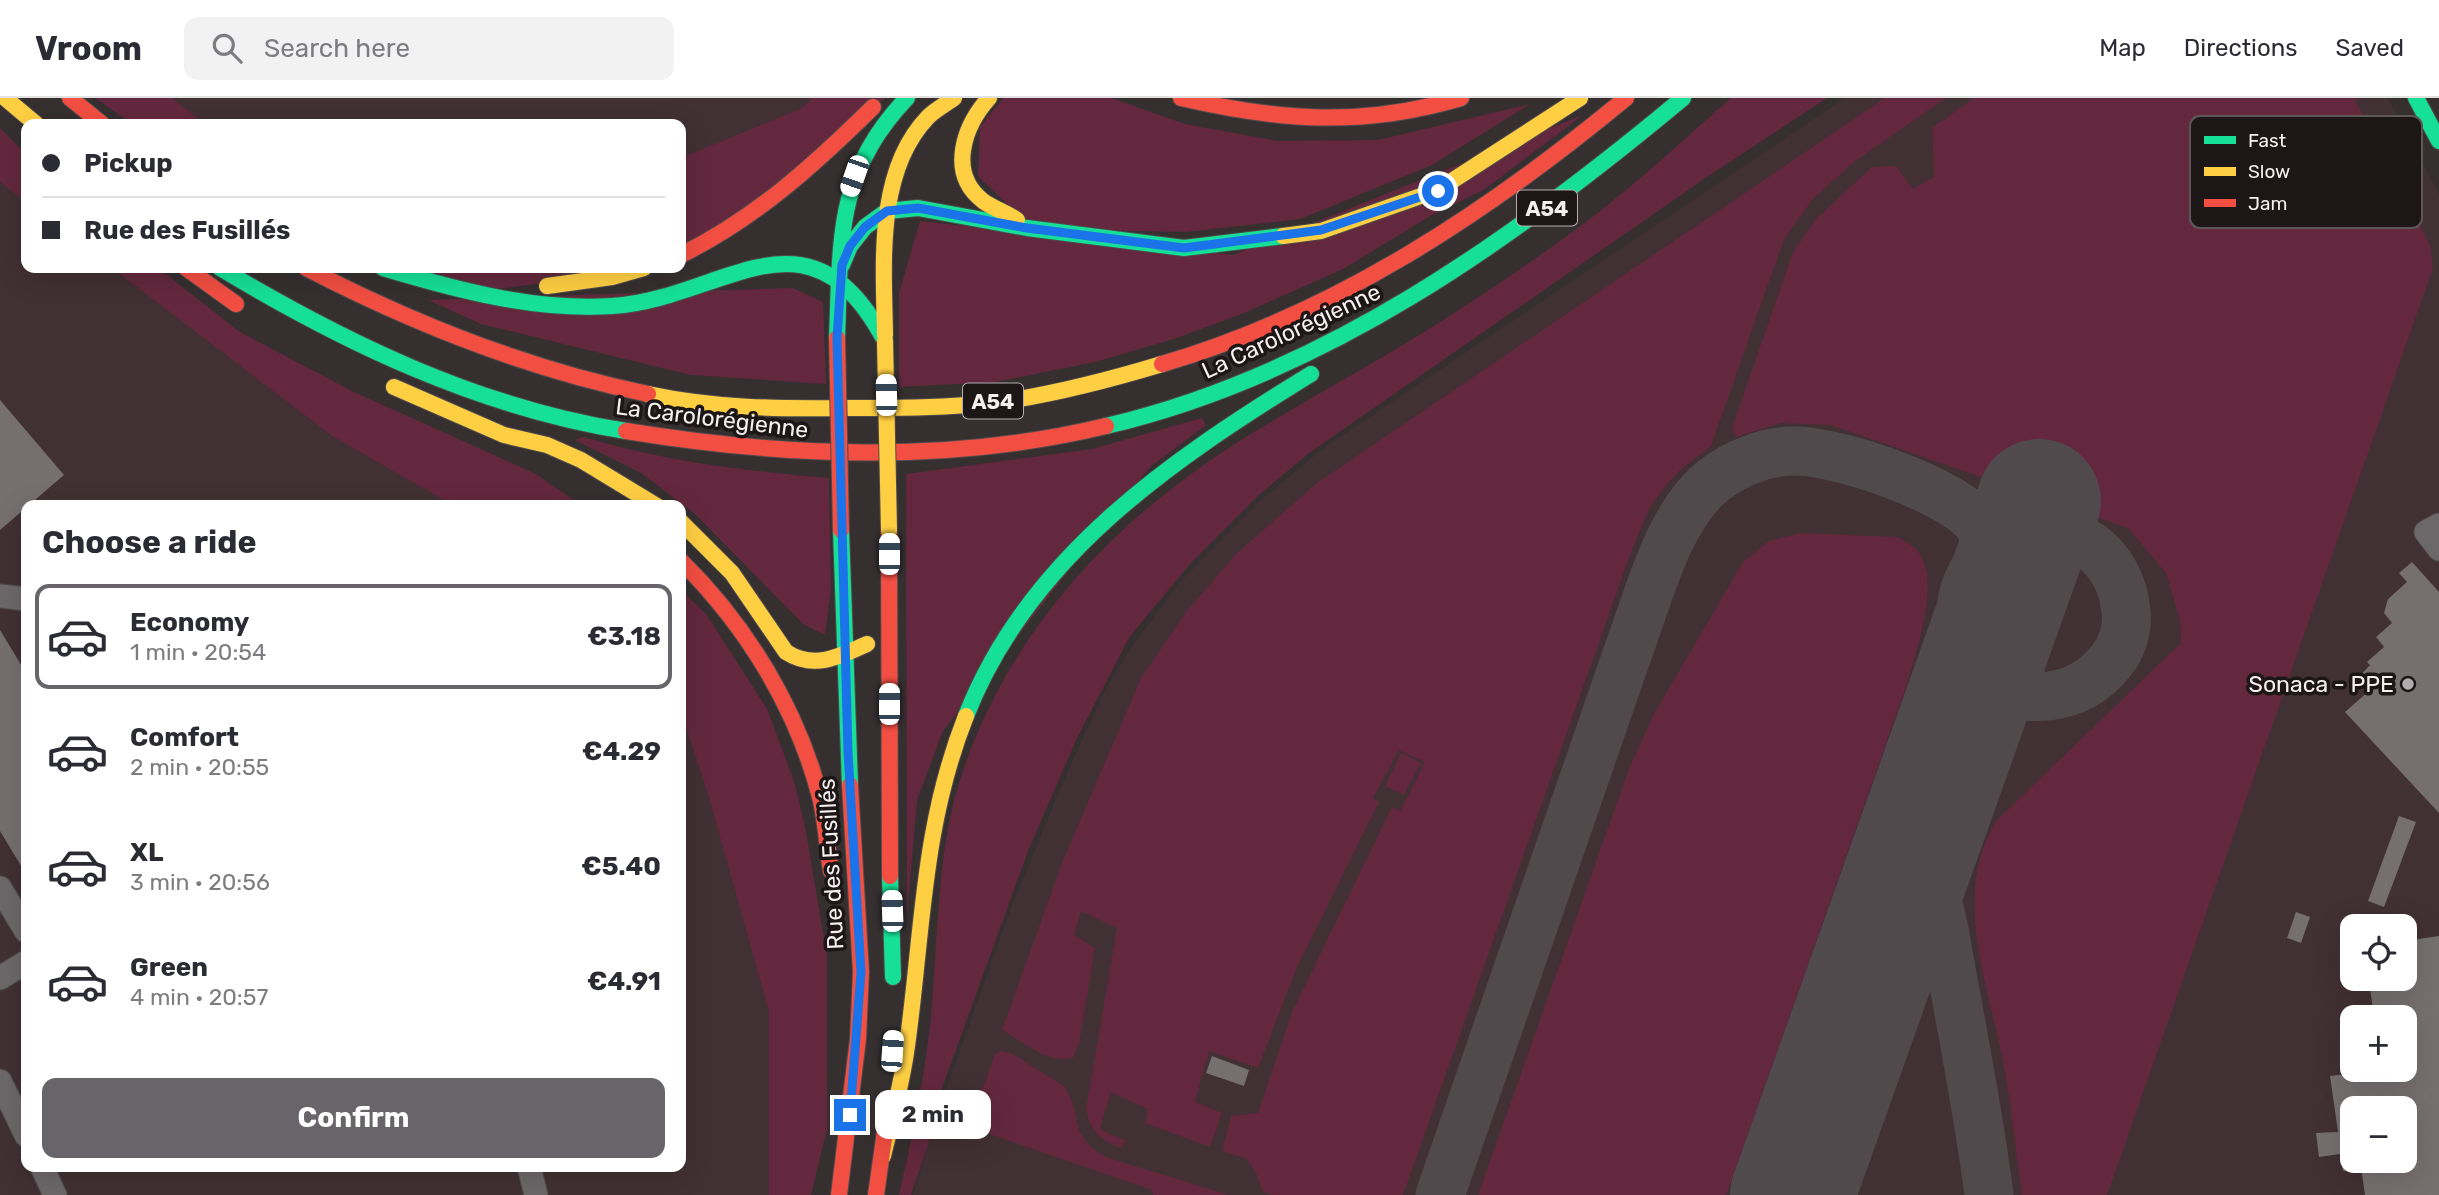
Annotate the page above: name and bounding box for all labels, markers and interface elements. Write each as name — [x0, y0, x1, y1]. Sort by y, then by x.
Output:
search box — [184, 17, 674, 80]
text: Vroom — [35, 29, 142, 68]
icon: search — [208, 29, 246, 67]
text: Search here — [264, 33, 410, 64]
text: Map — [2099, 34, 2146, 62]
text: Directions — [2184, 34, 2297, 62]
text: Saved — [2335, 34, 2404, 62]
legend — [2190, 116, 2422, 228]
text: Fast — [2248, 129, 2287, 152]
text: Pickup — [84, 148, 173, 179]
car — [838, 153, 871, 199]
text: Slow — [2248, 160, 2290, 183]
route start — [1422, 175, 1454, 207]
road number: A54 — [1517, 190, 1577, 226]
text: Jam — [2248, 192, 2287, 215]
text: Rue des Fusillés — [84, 215, 291, 246]
street label: La Carolorégienne — [1197, 277, 1385, 385]
car — [876, 374, 897, 416]
road number: A54 — [963, 384, 1023, 418]
street label: La Carolorégienne — [614, 392, 810, 444]
text: Choose a ride — [42, 523, 256, 561]
car — [879, 533, 900, 575]
icon: car — [46, 605, 109, 668]
text: Economy — [130, 607, 249, 638]
text: €3.18 — [587, 621, 661, 652]
text: 1 min · 20:54 — [130, 638, 266, 666]
place label: Sonaca - PPE — [2249, 670, 2394, 698]
marker: Sonaca - PPE — [2400, 676, 2416, 692]
car — [879, 683, 900, 725]
icon: car — [46, 720, 109, 783]
text: Comfort — [130, 722, 239, 753]
text: €4.29 — [582, 736, 661, 767]
text: 2 min · 20:55 — [130, 753, 269, 781]
street label: Rue des Fusillés — [813, 778, 849, 950]
icon: car — [46, 835, 109, 898]
text: XL — [130, 837, 163, 868]
text: €5.40 — [581, 851, 661, 882]
text: 3 min · 20:56 — [130, 868, 270, 896]
car — [881, 890, 904, 932]
map controls — [2340, 914, 2417, 1173]
button: locate — [2340, 914, 2417, 991]
icon: car — [46, 950, 109, 1013]
text: Green — [130, 952, 208, 983]
text: €4.91 — [587, 966, 661, 997]
text: 4 min · 20:57 — [130, 983, 268, 1011]
button: + — [2340, 1005, 2417, 1082]
car — [881, 1029, 904, 1073]
button: Confirm — [42, 1078, 665, 1158]
callout: 2 min — [874, 1090, 990, 1140]
button: − — [2340, 1096, 2417, 1173]
route end — [834, 1099, 866, 1131]
text: 2 min — [902, 1100, 964, 1128]

